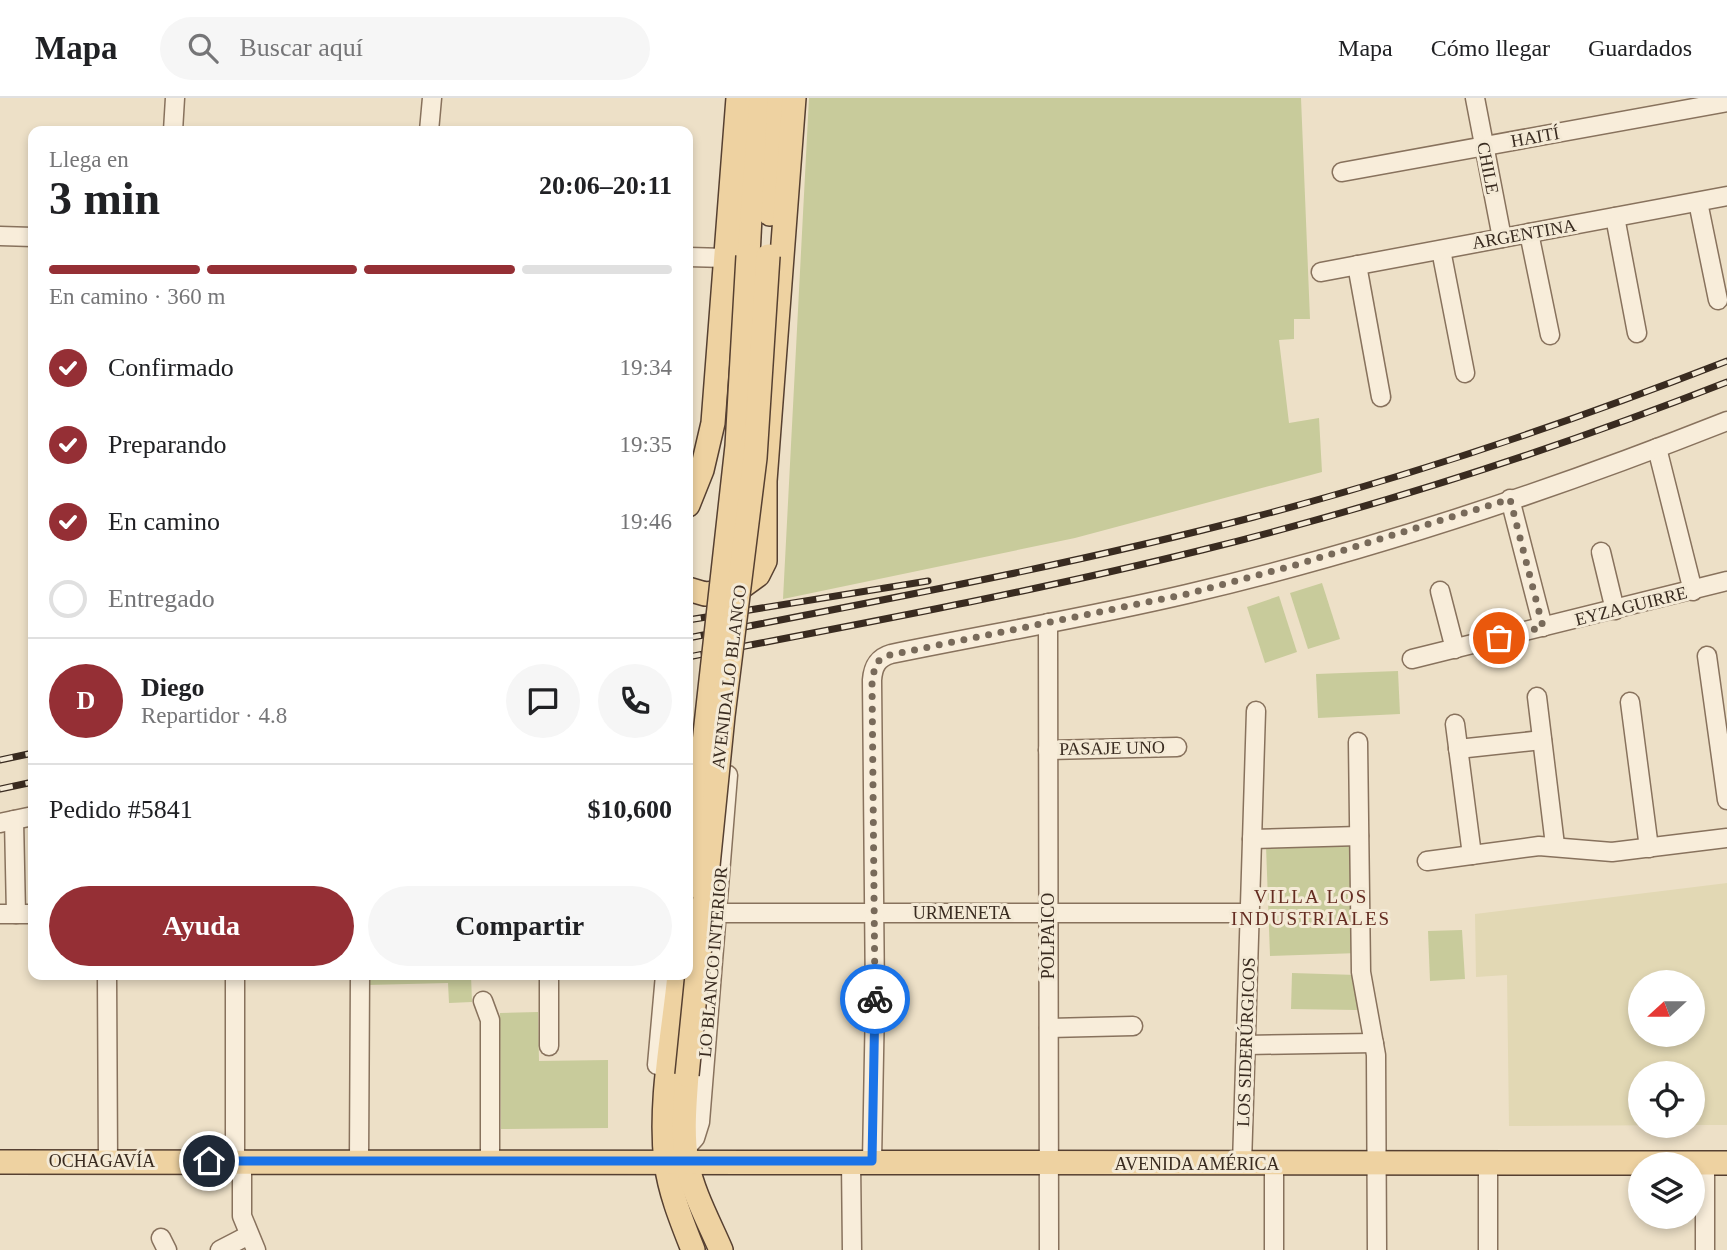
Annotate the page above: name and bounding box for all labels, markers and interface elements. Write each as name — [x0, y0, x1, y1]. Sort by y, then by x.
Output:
search box — [160, 17, 650, 80]
icon: search — [184, 29, 222, 67]
text: Mapa — [35, 30, 118, 66]
text: Buscar aquí — [240, 33, 363, 62]
text: Mapa — [1338, 35, 1393, 61]
text: Cómo llegar — [1431, 35, 1550, 61]
text: Guardados — [1588, 35, 1692, 61]
street label: HAITÍ — [1509, 122, 1561, 151]
street label: CHILE — [1473, 140, 1503, 196]
text: Llega en — [49, 147, 129, 172]
text: 20:06–20:11 — [539, 171, 672, 200]
text: 3 min — [49, 173, 160, 224]
street label: ARGENTINA — [1471, 215, 1577, 253]
text: En camino · 360 m — [49, 284, 225, 309]
icon: check — [49, 349, 87, 387]
text: Confirmado — [108, 353, 234, 382]
text: 19:34 — [620, 355, 672, 380]
icon: check — [49, 426, 87, 464]
text: Preparando — [108, 430, 226, 459]
text: 19:35 — [620, 432, 672, 457]
icon: check — [49, 503, 87, 541]
text: En camino — [108, 507, 220, 536]
text: 19:46 — [620, 509, 672, 534]
street label: EYZAGUIRRE — [1573, 582, 1689, 630]
text: Entregado — [108, 584, 215, 613]
street label: AVENIDA LO BLANCO — [708, 584, 750, 770]
pin — [1469, 608, 1529, 668]
icon: bag — [1480, 619, 1518, 657]
button: chat — [506, 664, 580, 738]
button: phone — [598, 664, 672, 738]
text: Diego — [141, 673, 205, 702]
text: D — [77, 686, 95, 715]
text: Repartidor · 4.8 — [141, 703, 287, 728]
street label: PASAJE UNO — [1059, 737, 1165, 759]
text: Pedido #5841 — [49, 795, 193, 824]
text: $10,600 — [588, 795, 672, 824]
street label: LO BLANCO INTERIOR — [695, 866, 731, 1058]
button: Ayuda — [49, 886, 354, 966]
button: Compartir — [368, 886, 672, 966]
district label: VILLA LOS INDUSTRIALES — [1231, 886, 1391, 929]
street label: POLPAICO — [1038, 893, 1058, 979]
street label: URMENETA — [913, 903, 1011, 923]
street label: LOS SIDERÚRGICOS — [1232, 957, 1259, 1127]
courier — [840, 964, 910, 1034]
north arrow — [1628, 970, 1704, 1046]
map controls — [1628, 970, 1705, 1229]
icon: bike — [856, 980, 894, 1018]
button: locate — [1628, 1061, 1705, 1138]
pin — [179, 1131, 239, 1191]
icon: home — [190, 1142, 228, 1180]
street label: OCHAGAVÍA — [49, 1150, 155, 1171]
button: layers — [1628, 1152, 1705, 1229]
street label: AVENIDA AMÉRICA — [1114, 1153, 1280, 1174]

